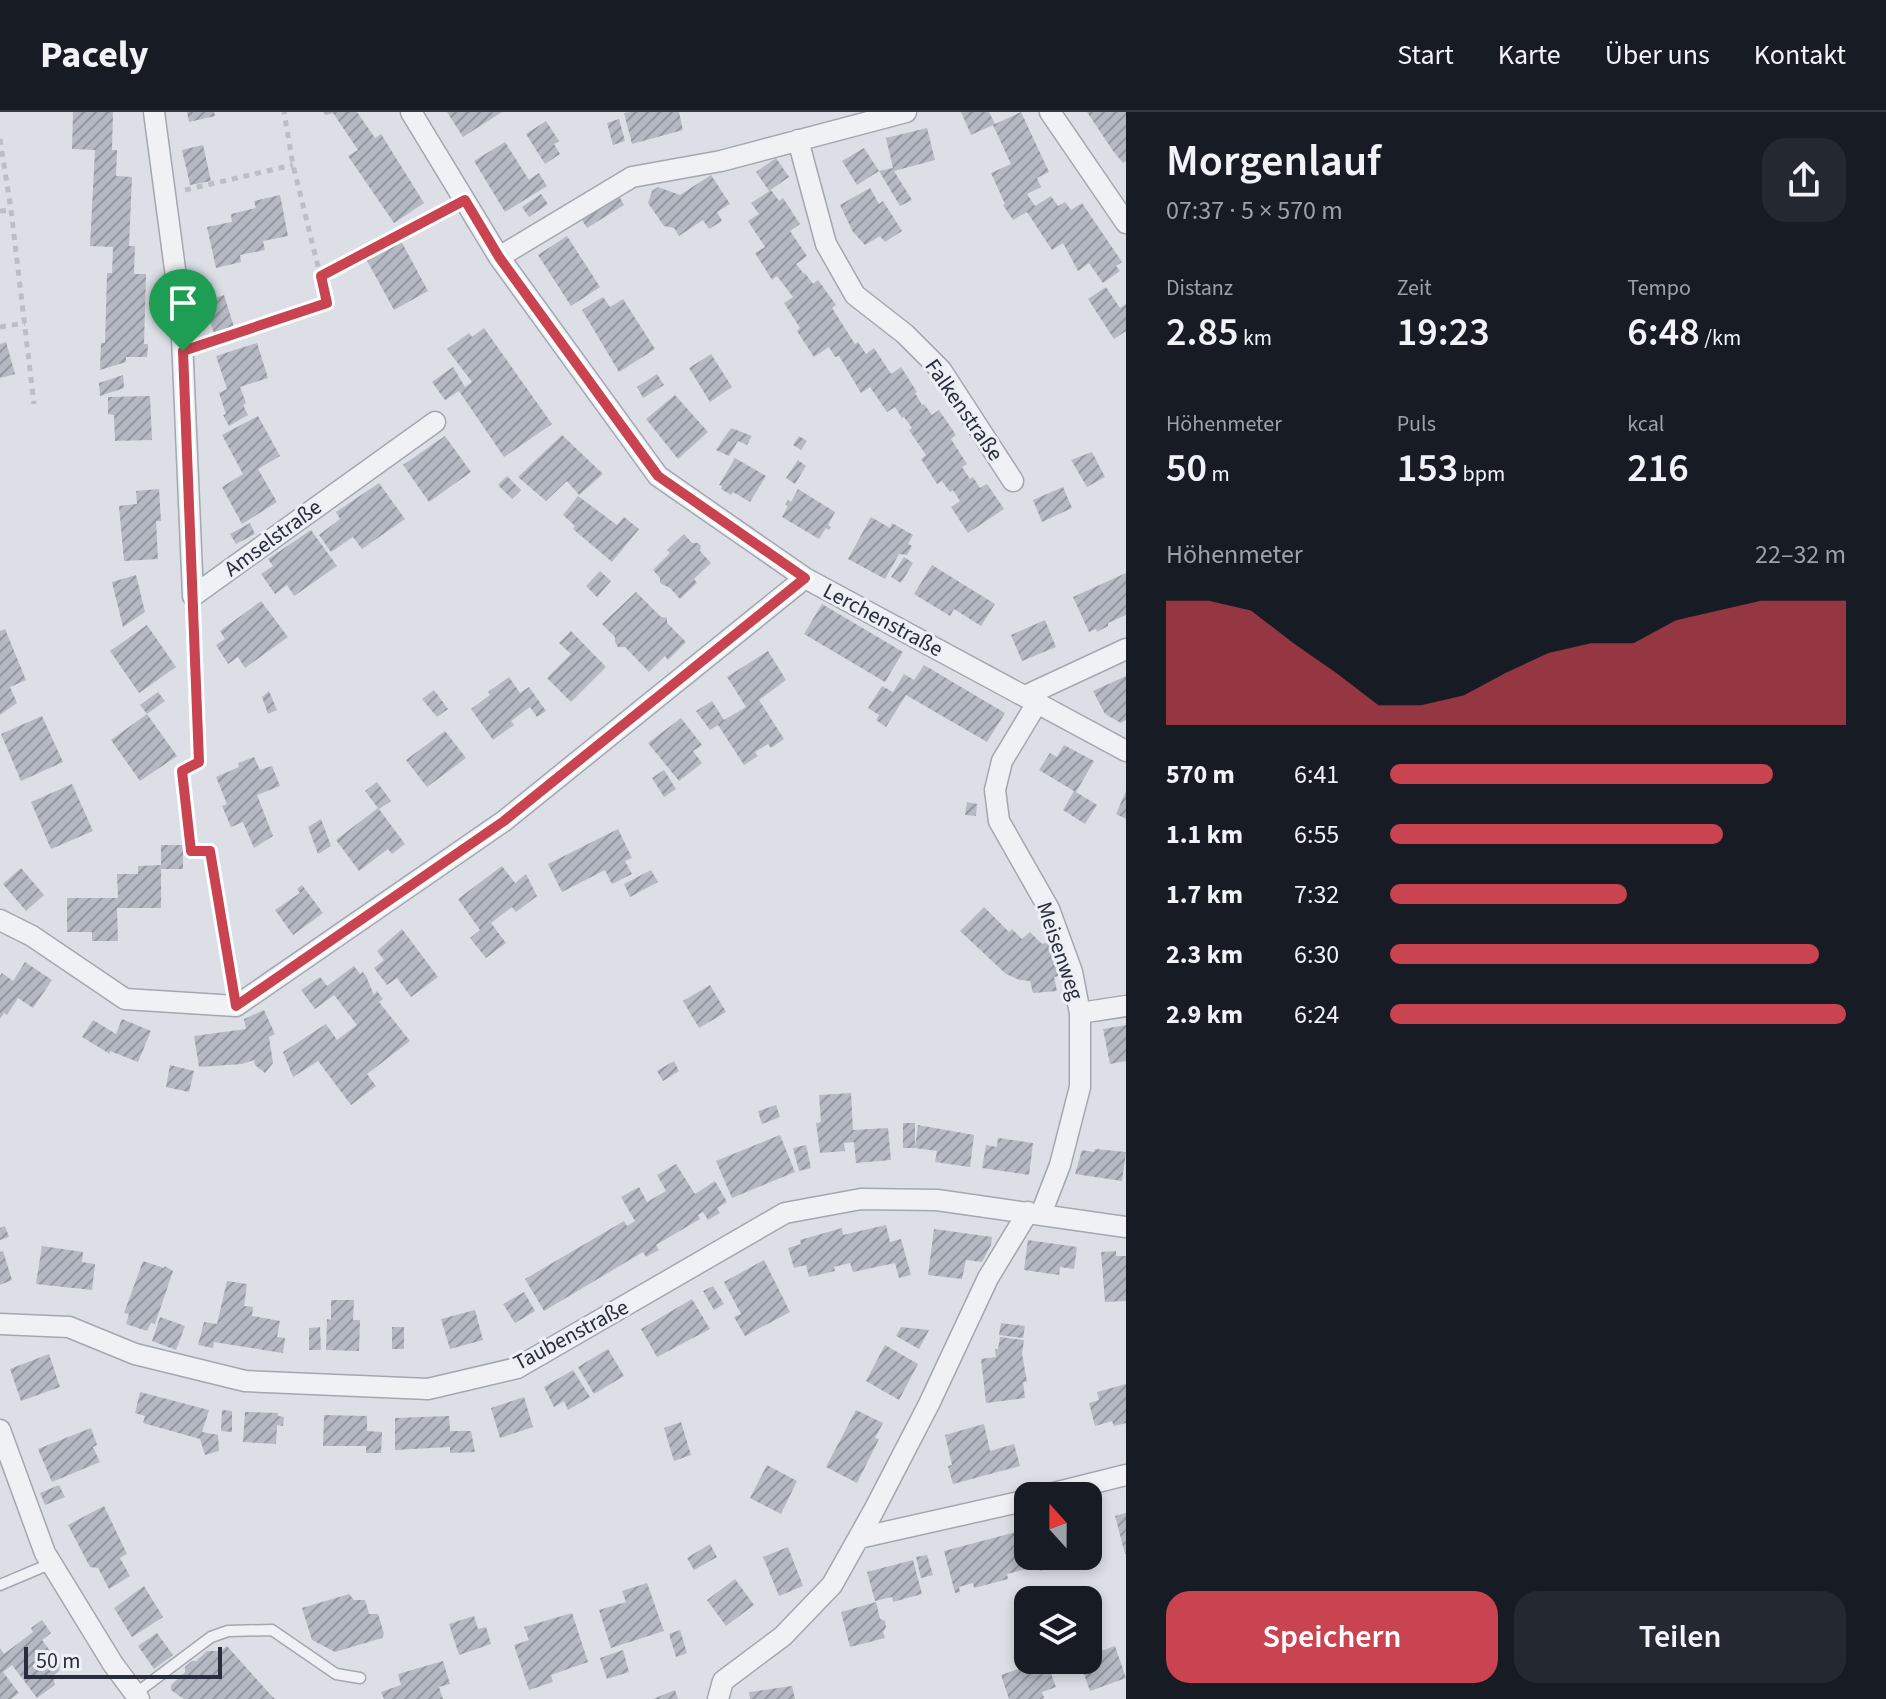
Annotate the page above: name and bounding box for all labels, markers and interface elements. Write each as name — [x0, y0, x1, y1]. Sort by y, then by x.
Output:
text: Pacely — [40, 28, 149, 82]
text: Start — [1397, 35, 1454, 75]
text: Karte — [1498, 35, 1561, 75]
text: Über uns — [1605, 35, 1710, 75]
text: Kontakt — [1754, 35, 1846, 75]
text: Morgenlauf — [1166, 130, 1381, 193]
button: share — [1762, 138, 1846, 222]
text: 07:37 · 5 × 570 m — [1166, 192, 1343, 229]
pin — [149, 269, 217, 351]
text: Distanz — [1166, 272, 1233, 304]
text: Zeit — [1397, 272, 1432, 304]
text: Tempo — [1627, 272, 1691, 304]
icon: arrive — [161, 281, 205, 325]
text: 2.85 — [1166, 304, 1239, 361]
text: 19:23 — [1397, 304, 1490, 361]
text: 6:48 — [1627, 304, 1700, 361]
text: km — [1239, 322, 1272, 354]
text: /km — [1700, 322, 1741, 354]
street label: Falkenstraße — [917, 352, 1011, 468]
text: Höhenmeter — [1166, 408, 1282, 440]
text: Puls — [1397, 408, 1436, 440]
text: kcal — [1627, 408, 1664, 440]
text: 50 — [1166, 440, 1207, 497]
text: 153 — [1397, 440, 1458, 497]
text: 216 — [1627, 440, 1689, 497]
text: m — [1207, 458, 1230, 490]
text: bpm — [1458, 458, 1505, 490]
street label: Amselstraße — [218, 492, 329, 584]
text: Höhenmeter — [1166, 536, 1303, 573]
text: 22–32 m — [1755, 536, 1846, 573]
street label: Lerchenstraße — [817, 575, 949, 665]
text: 570 m — [1166, 756, 1235, 793]
text: 6:41 — [1294, 756, 1339, 793]
text: 1.1 km — [1166, 816, 1243, 853]
text: 6:55 — [1294, 816, 1339, 853]
text: 1.7 km — [1166, 876, 1243, 913]
text: 7:32 — [1294, 876, 1339, 913]
street label: Meisenweg — [1028, 898, 1092, 1004]
text: 2.3 km — [1166, 936, 1243, 973]
text: 6:30 — [1294, 936, 1339, 973]
text: 2.9 km — [1166, 996, 1243, 1033]
text: 6:24 — [1294, 996, 1339, 1033]
street label: Taubenstraße — [508, 1291, 634, 1379]
north arrow — [1014, 1482, 1102, 1570]
map controls — [1014, 1482, 1102, 1674]
button: layers — [1014, 1586, 1102, 1674]
button: Speichern — [1166, 1591, 1498, 1683]
button: Teilen — [1514, 1591, 1846, 1683]
scale bar — [24, 1643, 222, 1679]
text: 50 m — [36, 1645, 81, 1677]

